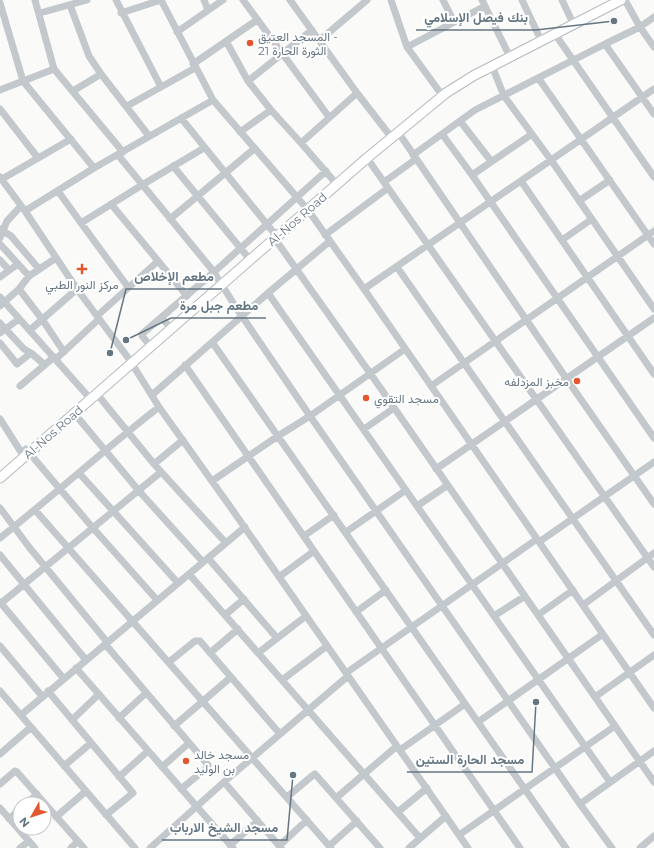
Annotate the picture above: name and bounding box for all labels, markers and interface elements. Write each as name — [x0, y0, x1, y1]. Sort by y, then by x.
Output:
callout: بنك فيصل الإسلامي — [416, 5, 536, 30]
text: بنك فيصل الإسلامي — [424, 9, 528, 28]
place label: المسجد العتيق - الثورة الحارة 21 — [258, 29, 338, 59]
marker: المسجد العتيق - الثورة الحارة 21 — [245, 38, 255, 48]
street label: Al-Nos Road — [264, 189, 330, 249]
marker: مركز النور الطبي — [76, 263, 88, 275]
callout: مطعم الإخلاص — [126, 264, 222, 289]
text: مطعم الإخلاص — [134, 268, 214, 286]
place label: مركز النور الطبي — [45, 277, 119, 295]
callout: مطعم جبل مرة — [171, 293, 266, 318]
text: مطعم جبل مرة — [180, 297, 258, 314]
place label: مخبز المزدلفه — [504, 374, 569, 390]
marker: مخبز المزدلفه — [572, 376, 582, 386]
place label: مسجد التقوي — [374, 391, 439, 409]
marker: مسجد التقوي — [361, 393, 371, 403]
street label: Al-Nos Road — [20, 402, 86, 462]
place label: مسجد خالد بن الوليد — [194, 747, 249, 777]
callout: مسجد الحارة الستين — [407, 747, 532, 772]
text: مسجد الحارة الستين — [416, 751, 524, 768]
marker: مسجد خالد بن الوليد — [181, 756, 191, 766]
north arrow — [12, 796, 52, 836]
text: N — [16, 814, 32, 830]
callout: مسجد الشيخ الارباب — [162, 815, 287, 840]
text: مسجد الشيخ الارباب — [170, 819, 278, 837]

